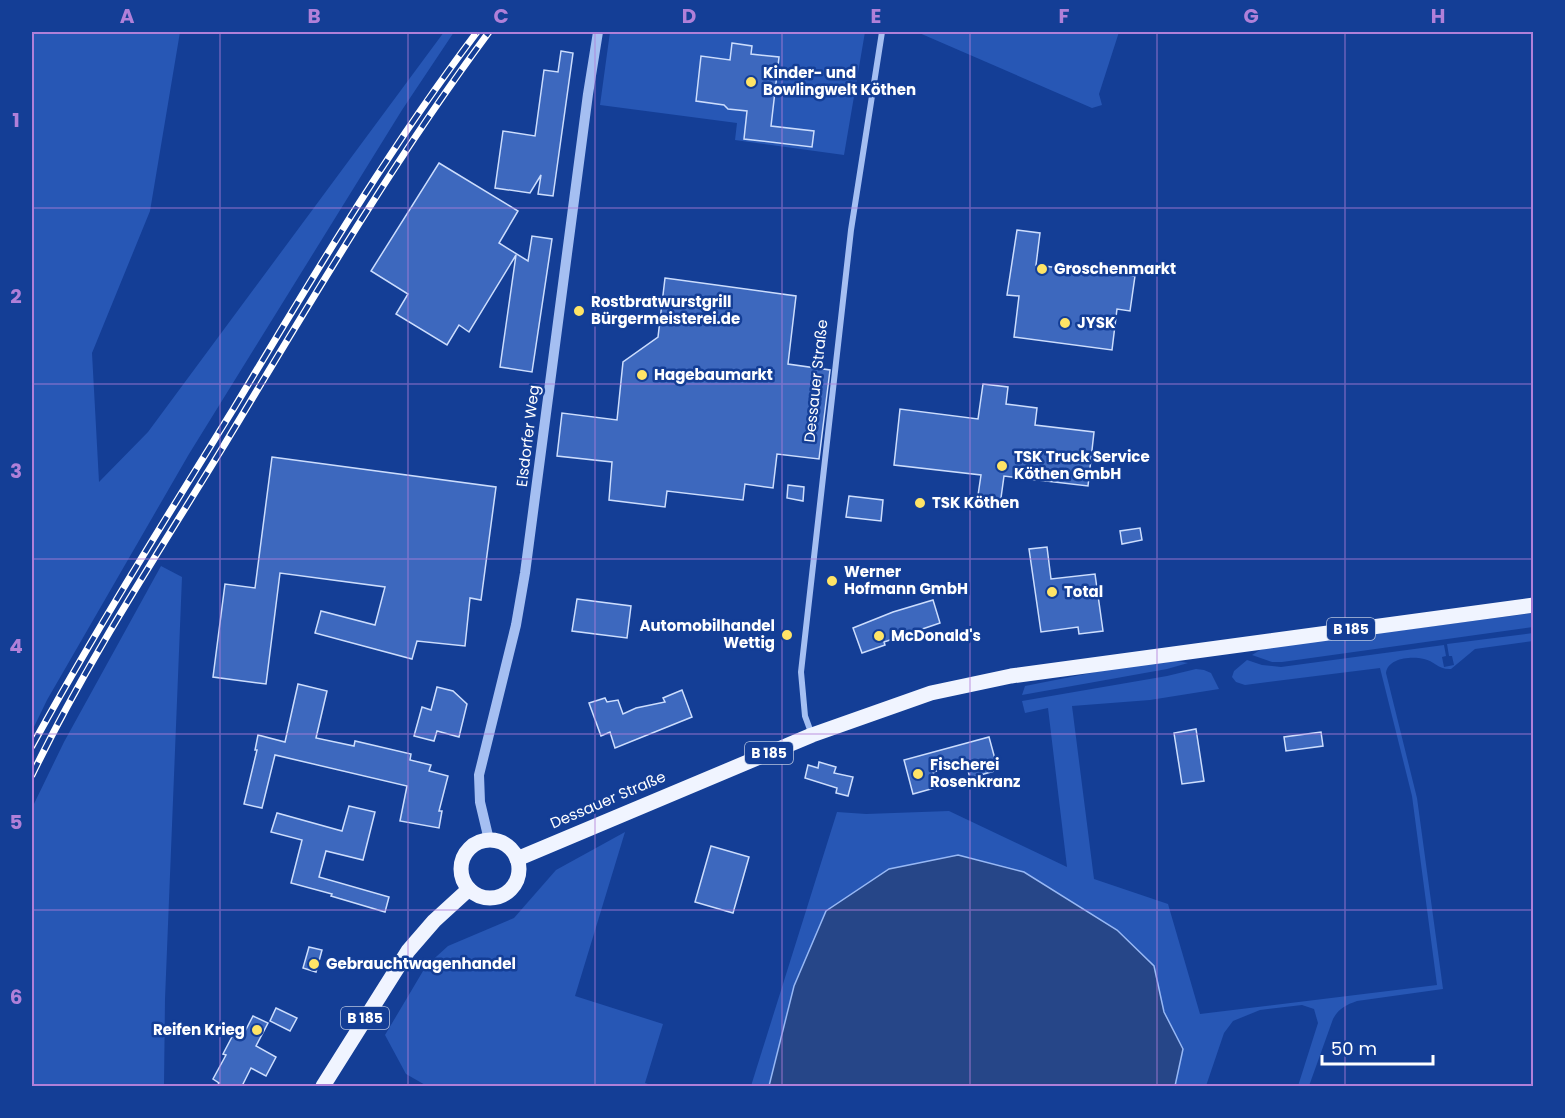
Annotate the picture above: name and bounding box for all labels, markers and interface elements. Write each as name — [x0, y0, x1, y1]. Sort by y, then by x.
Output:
text: A — [120, 2, 135, 30]
text: B — [307, 2, 321, 30]
text: C — [493, 2, 509, 30]
text: D — [682, 2, 696, 30]
text: E — [871, 2, 881, 30]
text: F — [1059, 2, 1070, 30]
text: G — [1243, 2, 1259, 30]
text: H — [1431, 2, 1445, 30]
place label: Kinder- und Bowlingwelt Köthen — [763, 62, 916, 100]
marker: Kinder- und Bowlingwelt Köthen — [744, 75, 758, 89]
text: 1 — [12, 106, 20, 134]
place label: Groschenmarkt — [1054, 258, 1176, 279]
marker: Groschenmarkt — [1035, 262, 1049, 276]
text: 2 — [10, 282, 22, 310]
place label: Rostbratwurstgrill Bürgermeisterei.de — [591, 291, 740, 329]
marker: Rostbratwurstgrill Bürgermeisterei.de — [572, 304, 586, 318]
place label: JYSK — [1077, 312, 1116, 333]
marker: JYSK — [1058, 316, 1072, 330]
street label: Dessauer Straße — [799, 318, 832, 444]
place label: Hagebaumarkt — [654, 364, 773, 385]
marker: Hagebaumarkt — [635, 368, 649, 382]
street label: Elsdorfer Weg — [511, 384, 544, 488]
place label: TSK Truck Service Köthen GmbH — [1014, 446, 1150, 484]
text: 3 — [10, 457, 22, 485]
marker: TSK Truck Service Köthen GmbH — [995, 459, 1009, 473]
place label: TSK Köthen — [932, 492, 1019, 513]
marker: TSK Köthen — [913, 496, 927, 510]
place label: Werner Hofmann GmbH — [844, 561, 968, 599]
marker: Werner Hofmann GmbH — [825, 574, 839, 588]
place label: Total — [1064, 581, 1103, 602]
marker: Total — [1045, 585, 1059, 599]
place label: Automobilhandel Wettig — [639, 615, 775, 653]
road number: B 185 — [1327, 618, 1375, 640]
place label: McDonald's — [891, 625, 981, 646]
marker: Automobilhandel Wettig — [780, 628, 794, 642]
marker: McDonald's — [872, 629, 886, 643]
text: 4 — [9, 632, 23, 660]
road number: B 185 — [745, 742, 793, 764]
place label: Fischerei Rosenkranz — [930, 754, 1020, 792]
street label: Dessauer Straße — [547, 766, 669, 833]
marker: Fischerei Rosenkranz — [911, 767, 925, 781]
text: 5 — [10, 808, 23, 836]
place label: Gebrauchtwagenhandel — [326, 953, 516, 974]
marker: Gebrauchtwagenhandel — [307, 957, 321, 971]
text: 6 — [10, 983, 22, 1011]
road number: B 185 — [341, 1007, 389, 1029]
place label: Reifen Krieg — [153, 1019, 245, 1040]
marker: Reifen Krieg — [250, 1023, 264, 1037]
scale bar — [1322, 1028, 1433, 1066]
text: 50 m — [1331, 1036, 1377, 1061]

